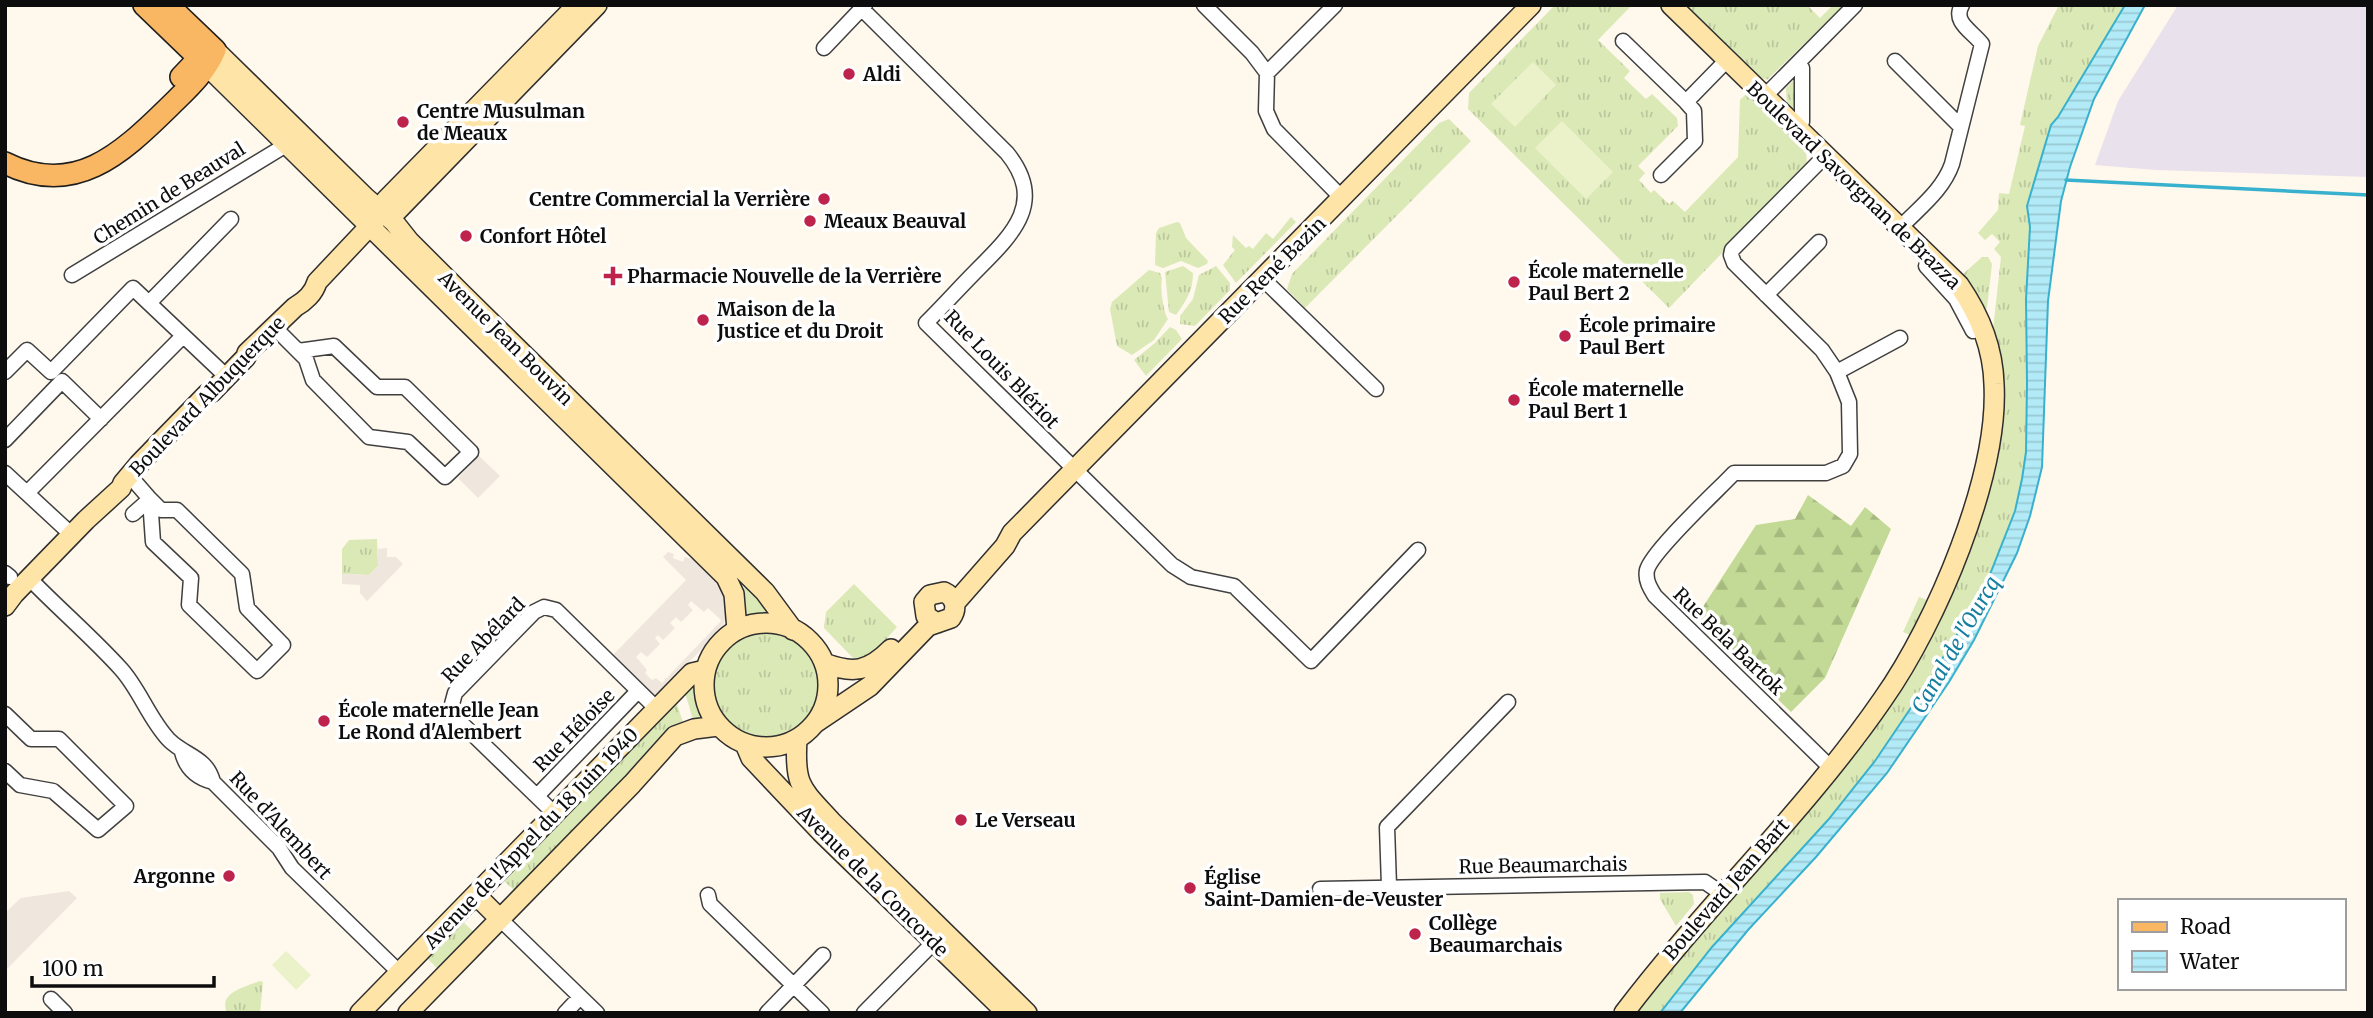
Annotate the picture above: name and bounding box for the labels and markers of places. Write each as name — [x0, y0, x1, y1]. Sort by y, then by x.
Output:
place label: Aldi — [862, 62, 902, 86]
marker: Aldi — [841, 66, 857, 82]
place label: Centre Musulman de Meaux — [417, 99, 585, 145]
marker: Centre Musulman de Meaux — [395, 114, 411, 130]
place label: Centre Commercial la Verrière — [529, 187, 810, 211]
marker: Centre Commercial la Verrière — [816, 191, 832, 207]
place label: Meaux Beauval — [824, 209, 966, 233]
marker: Meaux Beauval — [802, 213, 818, 229]
place label: Confort Hôtel — [480, 224, 606, 248]
marker: Confort Hôtel — [458, 228, 474, 244]
place label: École maternelle Paul Bert 2 — [1528, 259, 1684, 305]
place label: Pharmacie Nouvelle de la Verrière — [627, 264, 942, 288]
marker: Pharmacie Nouvelle de la Verrière — [605, 268, 621, 284]
marker: École maternelle Paul Bert 2 — [1506, 274, 1522, 290]
place label: Maison de la Justice et du Droit — [716, 297, 884, 343]
marker: Maison de la Justice et du Droit — [695, 312, 711, 328]
place label: École primaire Paul Bert — [1579, 313, 1716, 359]
marker: École primaire Paul Bert — [1557, 328, 1573, 344]
place label: École maternelle Paul Bert 1 — [1528, 377, 1684, 423]
marker: École maternelle Paul Bert 1 — [1506, 392, 1522, 408]
place label: École maternelle Jean Le Rond d'Alembert — [338, 698, 539, 744]
marker: École maternelle Jean Le Rond d'Alembert — [316, 713, 332, 729]
place label: Le Verseau — [975, 808, 1076, 832]
marker: Le Verseau — [953, 812, 969, 828]
place label: Argonne — [133, 864, 215, 888]
place label: Église Saint-Damien-de-Veuster — [1204, 865, 1444, 911]
marker: Argonne — [221, 868, 237, 884]
marker: Église Saint-Damien-de-Veuster — [1182, 880, 1198, 896]
place label: Collège Beaumarchais — [1429, 911, 1563, 957]
marker: Collège Beaumarchais — [1407, 926, 1423, 942]

